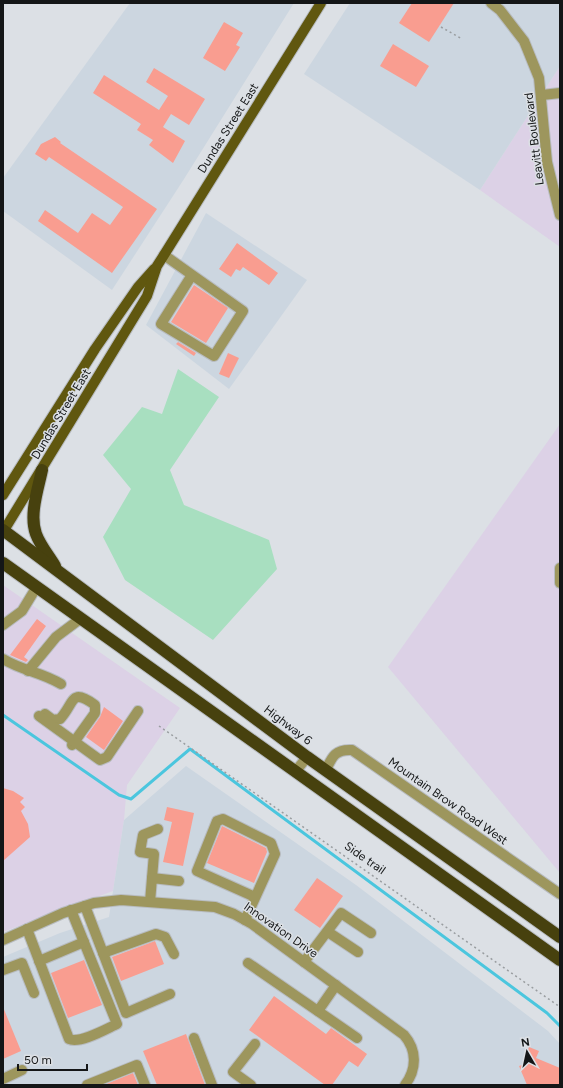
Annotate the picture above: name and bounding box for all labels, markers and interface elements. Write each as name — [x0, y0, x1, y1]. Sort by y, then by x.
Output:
street label: Dundas Street East — [195, 80, 262, 176]
street label: Leavitt Boulevard — [521, 92, 547, 186]
street label: Dundas Street East — [28, 366, 94, 462]
street label: Highway 6 — [261, 702, 315, 748]
street label: Mountain Brow Road West — [386, 754, 511, 848]
street label: Side trail — [342, 839, 388, 877]
street label: Innovation Drive — [241, 899, 321, 961]
north arrow — [507, 1032, 547, 1072]
text: N — [520, 1036, 531, 1050]
scale bar — [18, 1046, 87, 1072]
text: 50 m — [24, 1053, 52, 1067]

